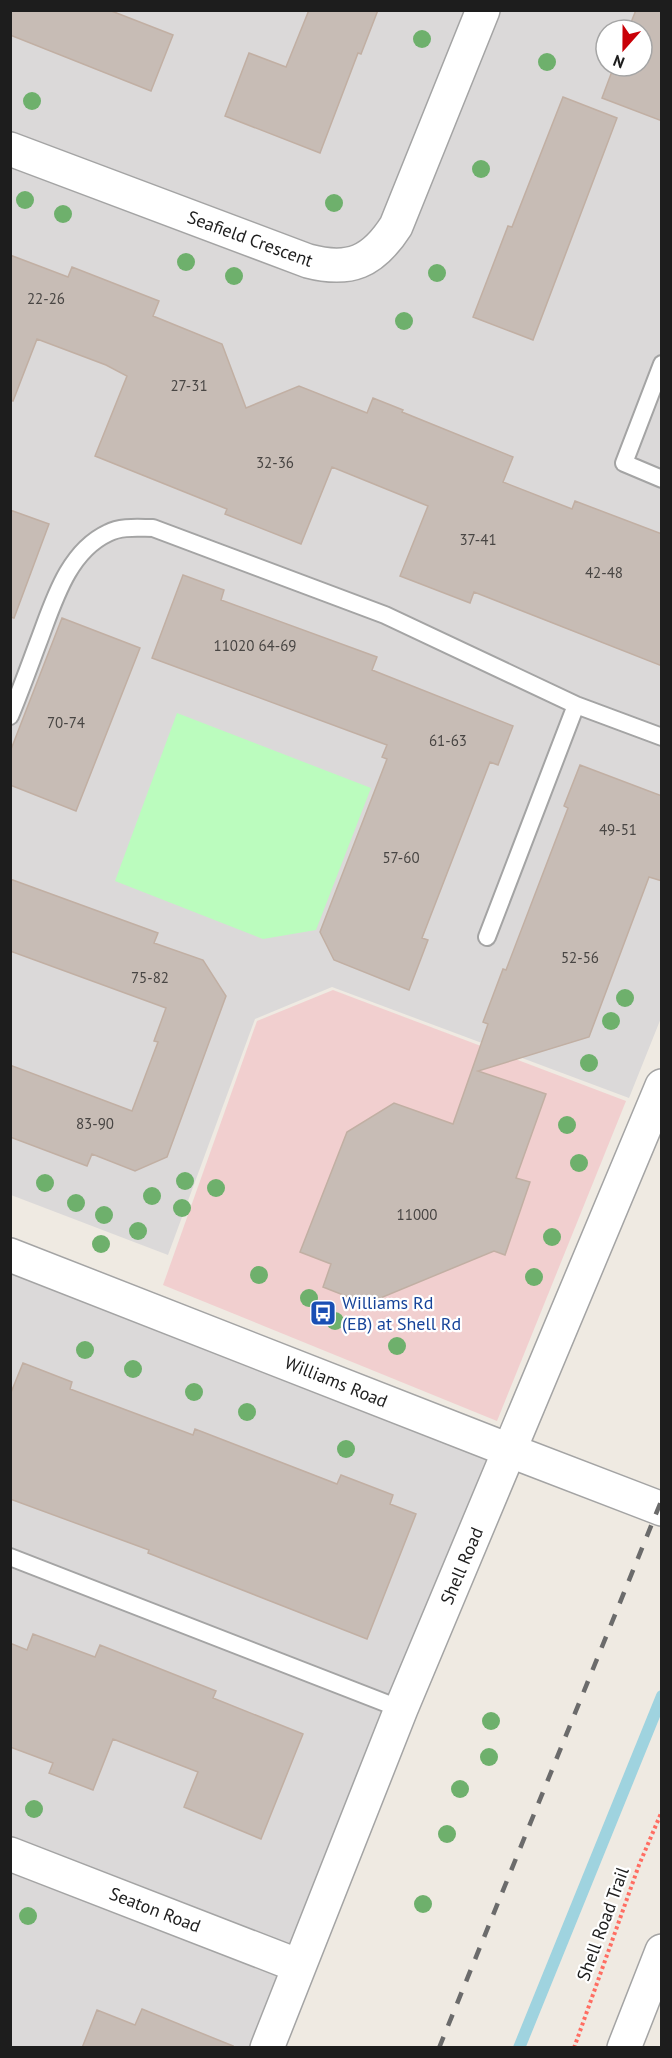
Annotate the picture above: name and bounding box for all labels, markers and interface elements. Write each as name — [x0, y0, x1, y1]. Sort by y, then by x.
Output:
north arrow — [594, 18, 654, 78]
text: N — [610, 51, 627, 73]
street label: Seafield Crescent — [184, 205, 316, 272]
house number: 22-26 — [27, 289, 65, 308]
house number: 27-31 — [170, 376, 208, 395]
house number: 32-36 — [256, 453, 294, 472]
house number: 37-41 — [459, 530, 497, 549]
house number: 42-48 — [585, 563, 623, 582]
house number: 11020 64-69 — [214, 636, 296, 655]
house number: 70-74 — [47, 713, 85, 732]
house number: 61-63 — [429, 731, 467, 750]
house number: 49-51 — [599, 820, 637, 839]
house number: 57-60 — [382, 848, 420, 867]
house number: 52-56 — [561, 948, 599, 967]
house number: 75-82 — [131, 968, 169, 987]
house number: 83-90 — [76, 1114, 114, 1133]
house number: 11000 — [397, 1205, 437, 1224]
place label: Williams Rd (EB) at Shell Rd — [342, 1291, 461, 1335]
bus stop icon: Williams Rd (EB) at Shell Rd — [308, 1298, 338, 1328]
street label: Williams Road — [281, 1350, 391, 1413]
street label: Shell Road — [435, 1524, 488, 1608]
street label: Shell Road Trail — [571, 1863, 634, 1984]
street label: Seaton Road — [106, 1882, 204, 1937]

